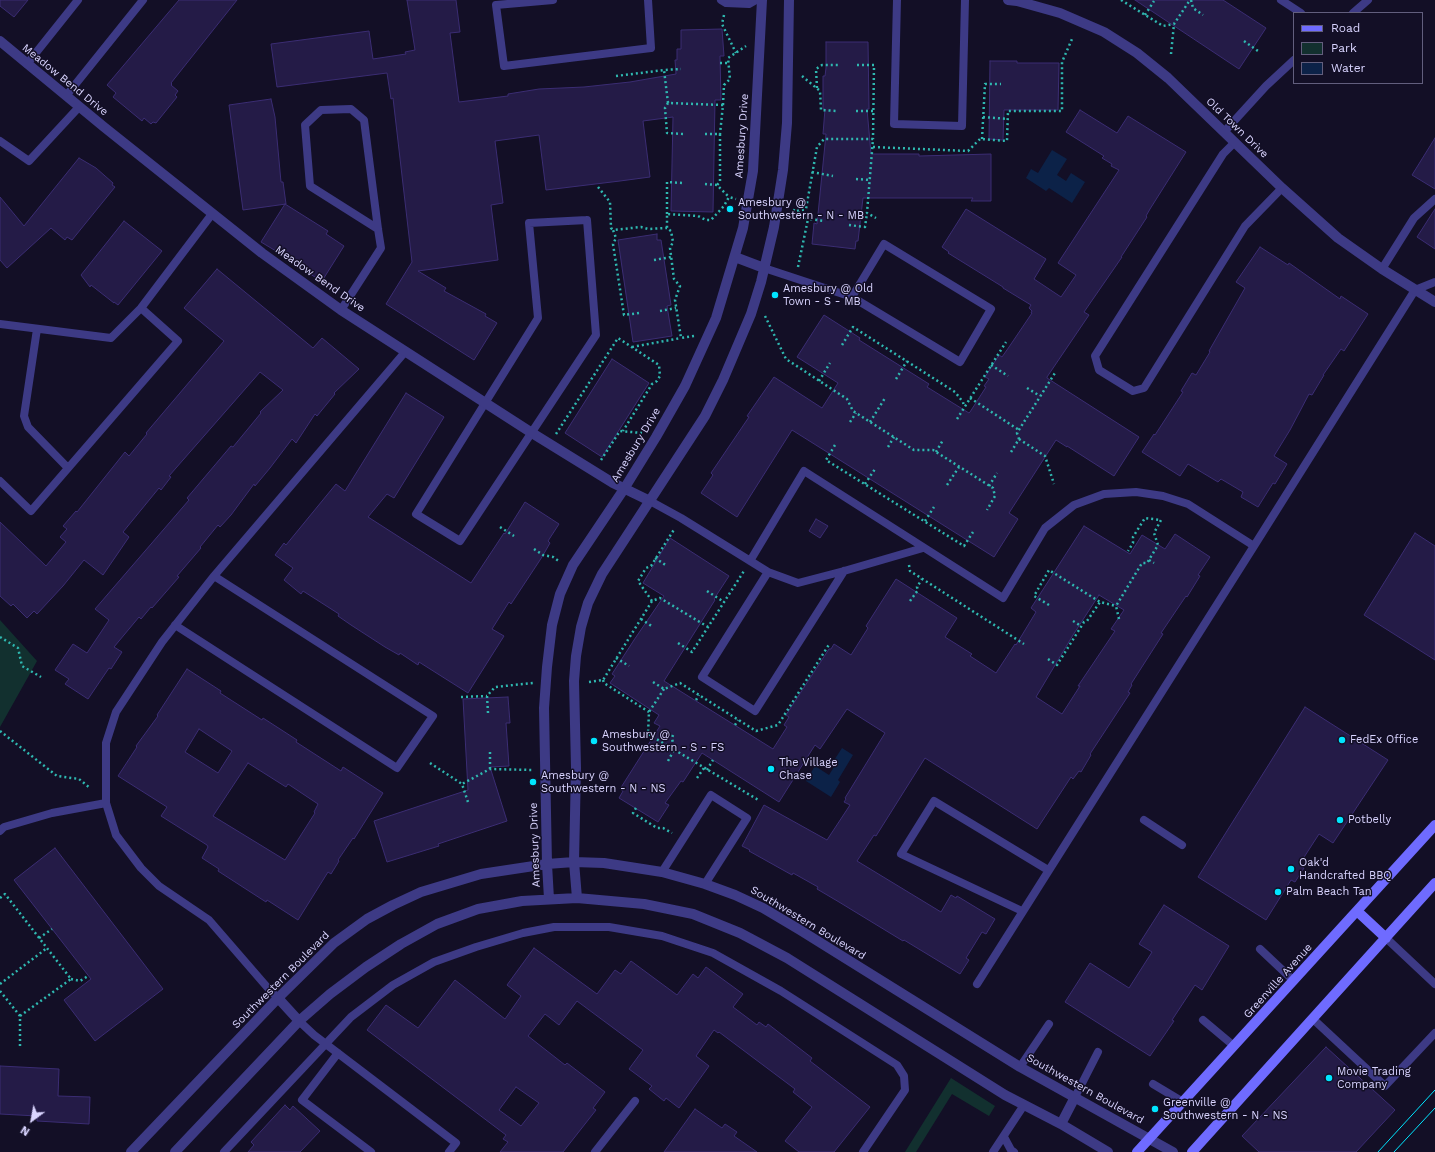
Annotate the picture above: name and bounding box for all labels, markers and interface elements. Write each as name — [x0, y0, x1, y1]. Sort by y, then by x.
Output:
legend — [1293, 12, 1423, 84]
text: Road — [1331, 21, 1360, 35]
street label: Meadow Bend Drive — [19, 41, 111, 119]
text: Park — [1331, 41, 1357, 55]
text: Water — [1331, 61, 1365, 75]
street label: Amesbury Drive — [732, 93, 752, 179]
street label: Old Town Drive — [1203, 95, 1271, 161]
place label: Amesbury @ Southwestern - N - MB — [738, 196, 864, 222]
marker: Amesbury @ Southwestern - N - MB — [725, 204, 735, 214]
street label: Meadow Bend Drive — [273, 243, 367, 315]
place label: Amesbury @ Old Town - S - MB — [783, 282, 873, 308]
marker: Amesbury @ Old Town - S - MB — [770, 290, 780, 300]
street label: Amesbury Drive — [608, 405, 664, 485]
place label: Amesbury @ Southwestern - S - FS — [602, 728, 724, 754]
place label: FedEx Office — [1350, 733, 1418, 747]
marker: FedEx Office — [1337, 735, 1347, 745]
marker: Amesbury @ Southwestern - S - FS — [589, 736, 599, 746]
place label: The Village Chase — [779, 756, 838, 782]
marker: The Village Chase — [766, 764, 776, 774]
place label: Amesbury @ Southwestern - N - NS — [541, 769, 666, 795]
marker: Amesbury @ Southwestern - N - NS — [528, 777, 538, 787]
street label: Amesbury Drive — [527, 802, 543, 888]
place label: Potbelly — [1348, 813, 1391, 827]
marker: Potbelly — [1335, 815, 1345, 825]
place label: Oak'd Handcrafted BBQ — [1299, 856, 1392, 882]
marker: Oak'd Handcrafted BBQ — [1286, 864, 1296, 874]
street label: Southwestern Boulevard — [748, 883, 868, 963]
place label: Palm Beach Tan — [1286, 885, 1372, 899]
marker: Palm Beach Tan — [1273, 887, 1283, 897]
street label: Southwestern Boulevard — [230, 929, 332, 1031]
street label: Greenville Avenue — [1241, 941, 1315, 1021]
street label: Southwestern Boulevard — [1024, 1051, 1146, 1127]
place label: Movie Trading Company — [1337, 1065, 1411, 1091]
marker: Movie Trading Company — [1324, 1073, 1334, 1083]
place label: Greenville @ Southwestern - N - NS — [1163, 1096, 1288, 1122]
north arrow — [12, 1100, 52, 1140]
marker: Greenville @ Southwestern - N - NS — [1150, 1104, 1160, 1114]
text: N — [18, 1123, 32, 1138]

